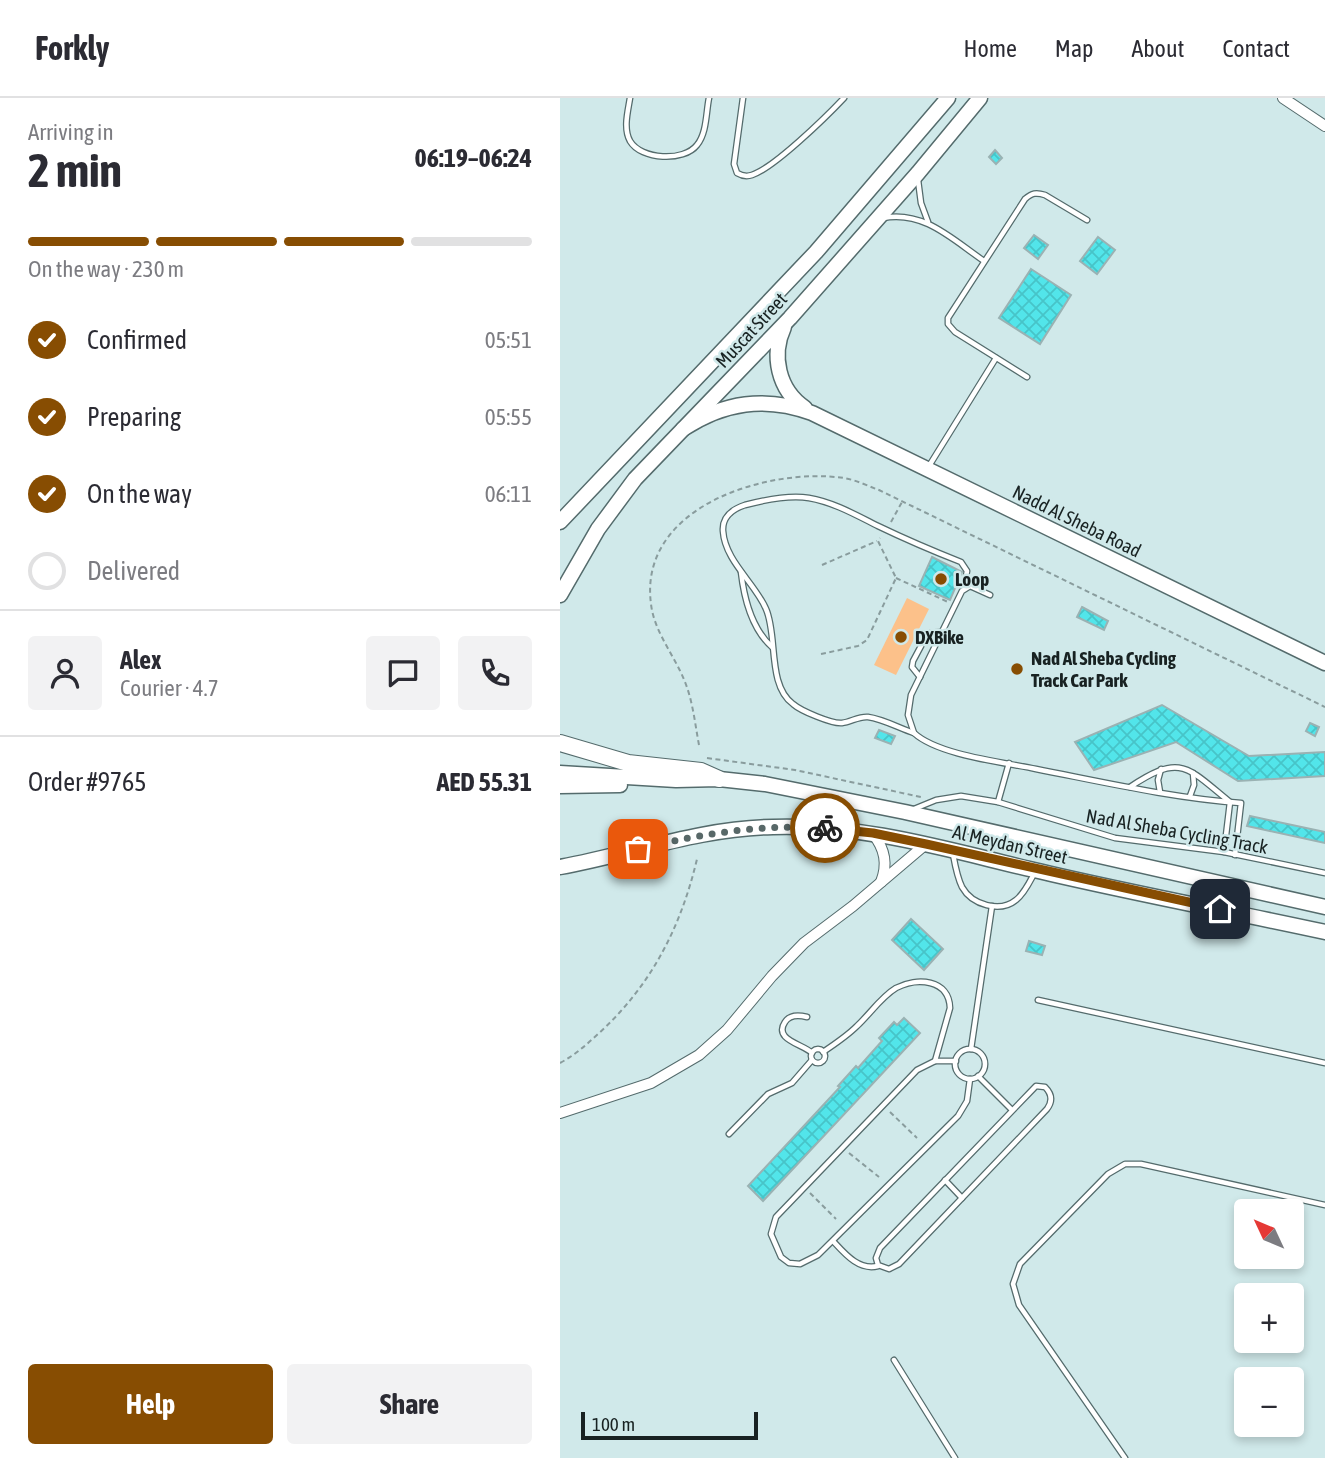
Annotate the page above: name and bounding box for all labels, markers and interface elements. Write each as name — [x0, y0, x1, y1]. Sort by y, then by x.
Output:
text: Forkly — [35, 29, 109, 67]
text: Home — [963, 35, 1017, 62]
text: Map — [1055, 35, 1093, 62]
text: About — [1131, 35, 1184, 62]
text: Contact — [1222, 35, 1290, 62]
text: Arriving in — [28, 119, 114, 145]
text: 06:19–06:24 — [415, 143, 532, 173]
text: 2 min — [28, 144, 122, 197]
text: On the way · 230 m — [28, 256, 184, 282]
street label: Muscat Street — [711, 288, 791, 372]
icon: check — [28, 321, 66, 359]
text: Confirmed — [87, 325, 187, 355]
text: 05:51 — [485, 327, 532, 353]
icon: check — [28, 398, 66, 436]
text: Preparing — [87, 402, 181, 432]
text: 05:55 — [485, 404, 532, 430]
icon: check — [28, 475, 66, 513]
text: On the way — [87, 479, 192, 509]
street label: Nadd Al Sheba Road — [1009, 480, 1145, 562]
text: 06:11 — [485, 481, 532, 507]
text: Delivered — [87, 556, 180, 586]
place label: Loop — [955, 568, 989, 590]
marker: Loop — [933, 571, 949, 587]
place label: DXBike — [915, 626, 964, 648]
marker: DXBike — [893, 629, 909, 645]
button: person — [28, 636, 102, 710]
button: chat — [366, 636, 440, 710]
button: phone — [458, 636, 532, 710]
text: Alex — [120, 645, 161, 675]
place label: Nad Al Sheba Cycling Track Car Park — [1031, 647, 1177, 691]
marker: Nad Al Sheba Cycling Track Car Park — [1009, 661, 1025, 677]
text: Courier · 4.7 — [120, 675, 219, 701]
text: Order #9765 — [28, 767, 147, 797]
text: AED 55.31 — [437, 767, 532, 797]
courier — [790, 793, 860, 863]
street label: Nad Al Sheba Cycling Track — [1084, 804, 1270, 858]
icon: bike — [806, 809, 844, 847]
pin — [608, 819, 668, 879]
street label: Al Meydan Street — [950, 820, 1070, 868]
icon: bag — [619, 830, 657, 868]
pin — [1190, 879, 1250, 939]
icon: home — [1201, 890, 1239, 928]
north arrow — [1234, 1199, 1304, 1269]
map controls — [1234, 1199, 1304, 1437]
button: + — [1234, 1283, 1304, 1353]
button: Help — [28, 1364, 273, 1444]
button: Share — [287, 1364, 532, 1444]
button: − — [1234, 1367, 1304, 1437]
scale bar — [581, 1409, 758, 1441]
text: 100 m — [592, 1413, 635, 1435]

